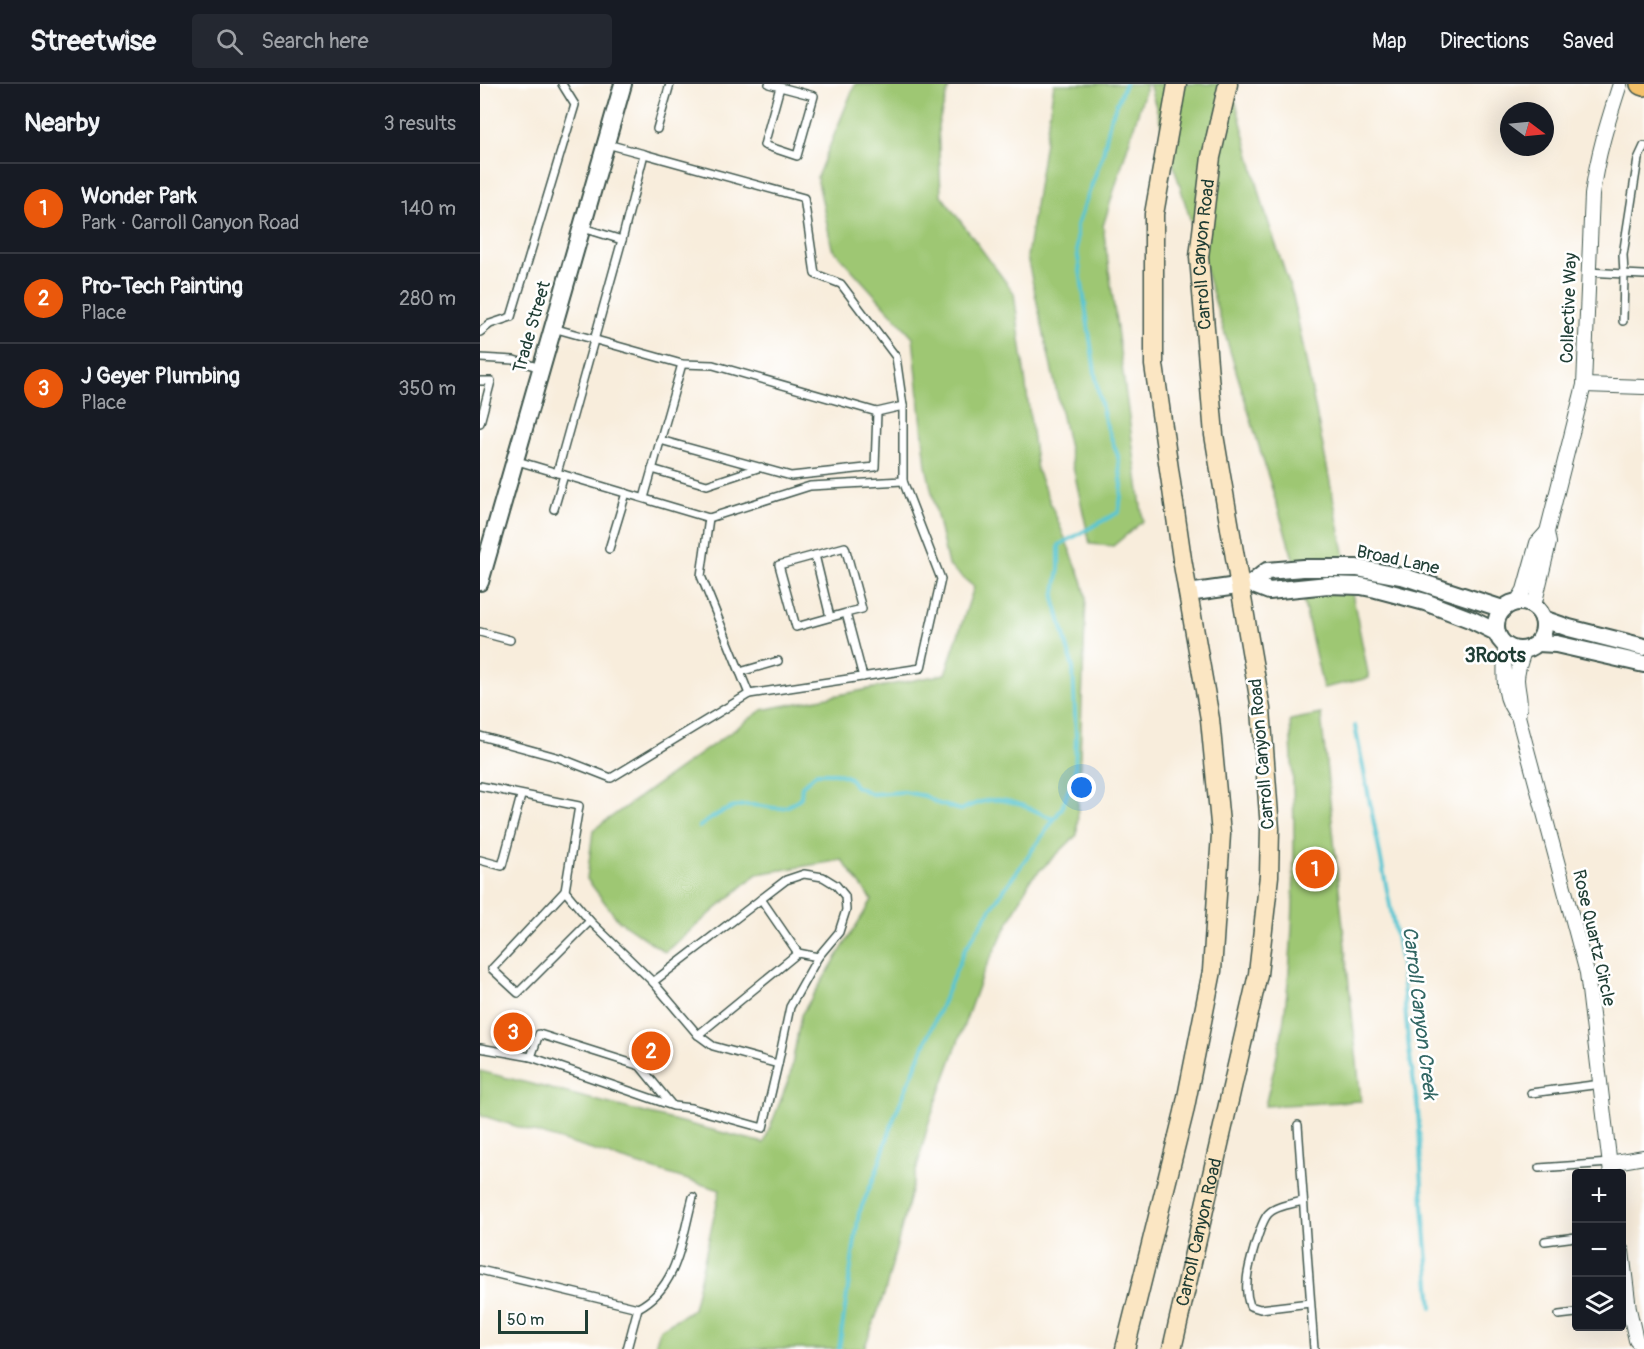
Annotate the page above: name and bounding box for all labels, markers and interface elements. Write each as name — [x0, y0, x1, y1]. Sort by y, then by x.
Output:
search box — [192, 14, 612, 68]
text: Streetwise — [30, 24, 156, 59]
icon: search — [213, 25, 246, 58]
text: Search here — [261, 27, 369, 55]
text: Map — [1372, 28, 1407, 55]
text: Directions — [1440, 28, 1529, 55]
text: Saved — [1562, 28, 1614, 55]
north arrow — [1500, 102, 1554, 156]
text: Nearby — [24, 107, 100, 139]
text: 3 results — [384, 111, 456, 136]
street label: Carroll Canyon Road — [1188, 178, 1220, 331]
text: Wonder Park — [81, 182, 197, 210]
text: 1 — [40, 196, 47, 221]
text: 140 m — [401, 196, 456, 221]
text: Park · Carroll Canyon Road — [81, 210, 299, 235]
street label: Collective Way — [1556, 252, 1582, 364]
text: Pro-Tech Painting — [81, 272, 243, 300]
street label: Trade Street — [508, 278, 556, 376]
text: 2 — [38, 286, 49, 311]
text: 280 m — [399, 286, 456, 311]
text: Place — [81, 300, 126, 325]
text: J Geyer Plumbing — [81, 362, 240, 390]
text: 3 — [38, 376, 49, 401]
text: 350 m — [398, 376, 456, 401]
text: Place — [81, 390, 126, 415]
street label: Broad Lane — [1354, 540, 1442, 580]
district label: 3Roots — [1464, 643, 1526, 668]
street label: Carroll Canyon Road — [1244, 678, 1280, 830]
your location — [1067, 773, 1096, 802]
pin: 1 — [1296, 846, 1334, 892]
street label: Rose Quartz Circle — [1567, 868, 1621, 1009]
water label: Carroll Canyon Creek — [1397, 925, 1443, 1102]
pin: 3 — [494, 1010, 532, 1054]
pin: 2 — [632, 1028, 670, 1074]
street label: Carroll Canyon Road — [1171, 1156, 1227, 1308]
map controls — [1572, 1169, 1626, 1331]
button: + — [1572, 1169, 1626, 1223]
button: − — [1572, 1223, 1626, 1277]
button: layers — [1572, 1277, 1626, 1331]
scale bar — [498, 1307, 588, 1334]
text: 50 m — [507, 1310, 544, 1330]

